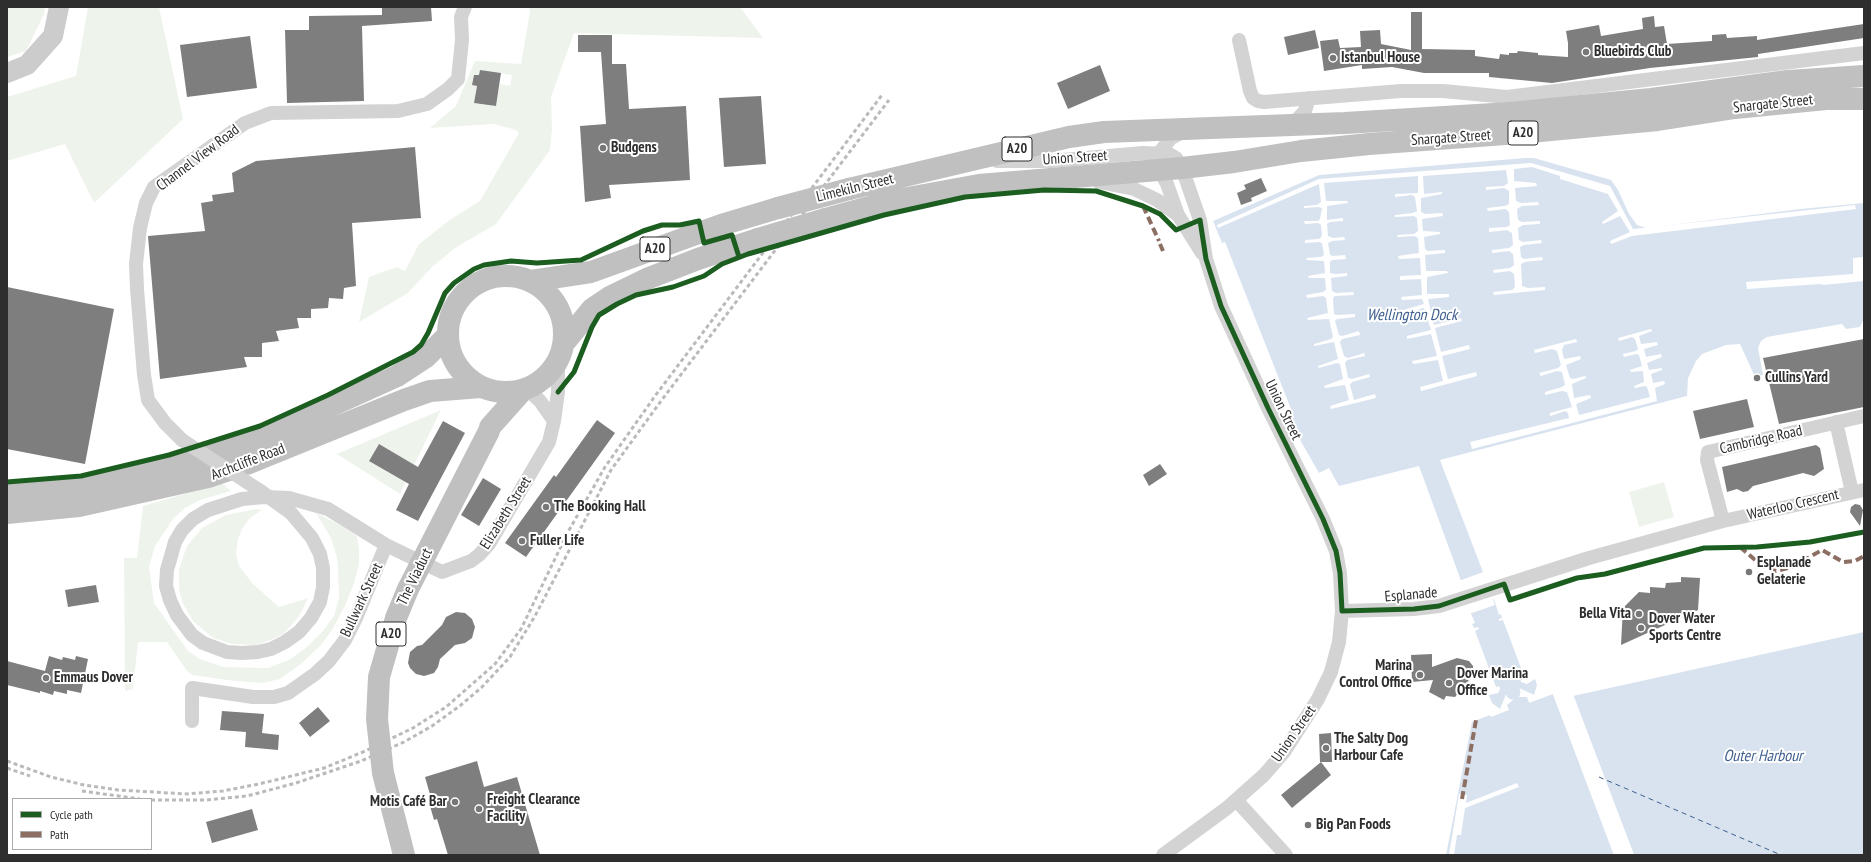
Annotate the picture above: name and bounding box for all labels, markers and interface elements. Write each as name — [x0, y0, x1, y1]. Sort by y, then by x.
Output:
place label: Bluebirds Club — [1594, 43, 1671, 61]
marker: Bluebirds Club — [1581, 47, 1591, 57]
place label: Istanbul House — [1341, 49, 1420, 67]
marker: Istanbul House — [1328, 53, 1338, 63]
street label: Snargate Street — [1732, 91, 1814, 117]
street label: Channel View Road — [153, 121, 243, 195]
road number: A20 — [1508, 121, 1538, 145]
street label: Snargate Street — [1410, 126, 1492, 150]
road number: A20 — [1002, 137, 1032, 161]
place label: Budgens — [611, 139, 657, 157]
marker: Budgens — [598, 143, 608, 153]
street label: Union Street — [1042, 147, 1108, 169]
street label: Limekiln Street — [815, 170, 895, 206]
road number: A20 — [640, 237, 670, 261]
water label: Wellington Dock — [1367, 305, 1457, 325]
place label: Cullins Yard — [1765, 369, 1828, 387]
marker: Cullins Yard — [1752, 373, 1762, 383]
street label: Union Street — [1261, 377, 1305, 443]
street label: Cambridge Road — [1718, 422, 1804, 458]
street label: Archcliffe Road — [208, 440, 288, 484]
street label: Elizabeth Street — [477, 473, 535, 553]
street label: Waterloo Crescent — [1745, 486, 1841, 524]
place label: The Booking Hall — [554, 498, 646, 516]
marker: The Booking Hall — [541, 502, 551, 512]
place label: Fuller Life — [530, 532, 584, 550]
marker: Fuller Life — [517, 536, 527, 546]
street label: The Viaduct — [393, 545, 437, 609]
place label: Esplanade Gelaterie — [1757, 554, 1811, 589]
street label: Bullwark Street — [337, 560, 387, 640]
marker: Esplanade Gelaterie — [1744, 567, 1754, 577]
street label: Esplanade — [1384, 584, 1438, 606]
place label: Bella Vita — [1579, 605, 1631, 623]
marker: Bella Vita — [1634, 609, 1644, 619]
place label: Dover Water Sports Centre — [1649, 610, 1721, 645]
road number: A20 — [376, 622, 406, 646]
marker: Dover Water Sports Centre — [1636, 623, 1646, 633]
place label: Marina Control Office — [1339, 657, 1412, 692]
place label: Dover Marina Office — [1457, 665, 1528, 700]
place label: Emmaus Dover — [54, 669, 133, 687]
marker: Marina Control Office — [1415, 670, 1425, 680]
marker: Emmaus Dover — [41, 673, 51, 683]
marker: Dover Marina Office — [1444, 678, 1454, 688]
street label: Union Street — [1268, 702, 1320, 766]
place label: The Salty Dog Harbour Cafe — [1334, 730, 1408, 765]
marker: The Salty Dog Harbour Cafe — [1321, 743, 1331, 753]
water label: Outer Harbour — [1724, 746, 1802, 766]
place label: Freight Clearance Facility — [487, 791, 580, 826]
place label: Motis Café Bar — [370, 793, 447, 811]
marker: Motis Café Bar — [450, 797, 460, 807]
legend — [12, 798, 152, 850]
marker: Freight Clearance Facility — [474, 804, 484, 814]
text: Cycle path — [50, 807, 93, 822]
place label: Big Pan Foods — [1316, 816, 1391, 834]
marker: Big Pan Foods — [1303, 820, 1313, 830]
text: Path — [50, 827, 68, 842]

